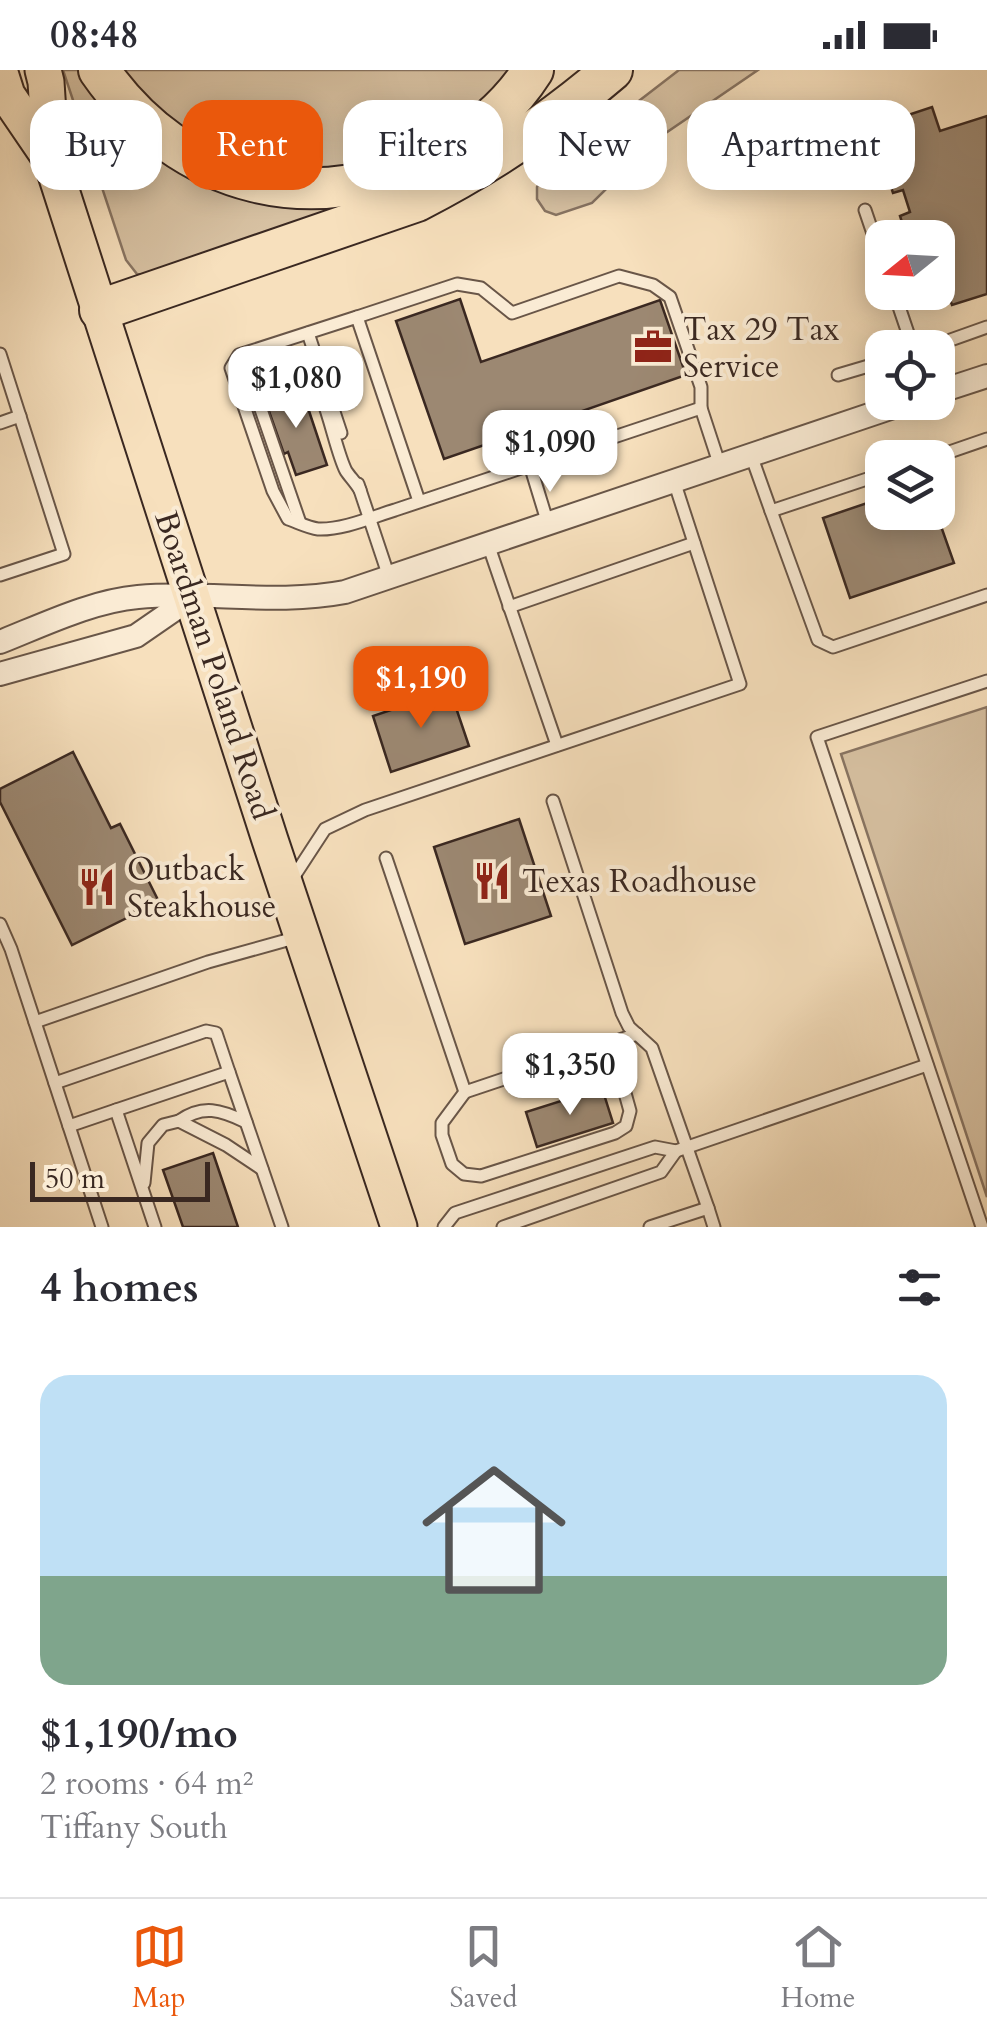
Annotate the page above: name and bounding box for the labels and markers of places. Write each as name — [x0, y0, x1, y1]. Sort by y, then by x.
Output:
place label: Tax 29 Tax Service — [683, 308, 839, 389]
office icon: Tax 29 Tax Service — [632, 326, 674, 368]
pin: $1,080 — [215, 346, 377, 431]
pin: $1,090 — [469, 410, 631, 495]
pin: $1,190 — [340, 646, 502, 731]
place label: Outback Steakhouse — [127, 848, 276, 929]
restaurant icon: Texas Roadhouse — [471, 860, 513, 902]
place label: Texas Roadhouse — [522, 860, 757, 904]
restaurant icon: Outback Steakhouse — [76, 866, 118, 908]
pin: $1,350 — [489, 1033, 651, 1118]

